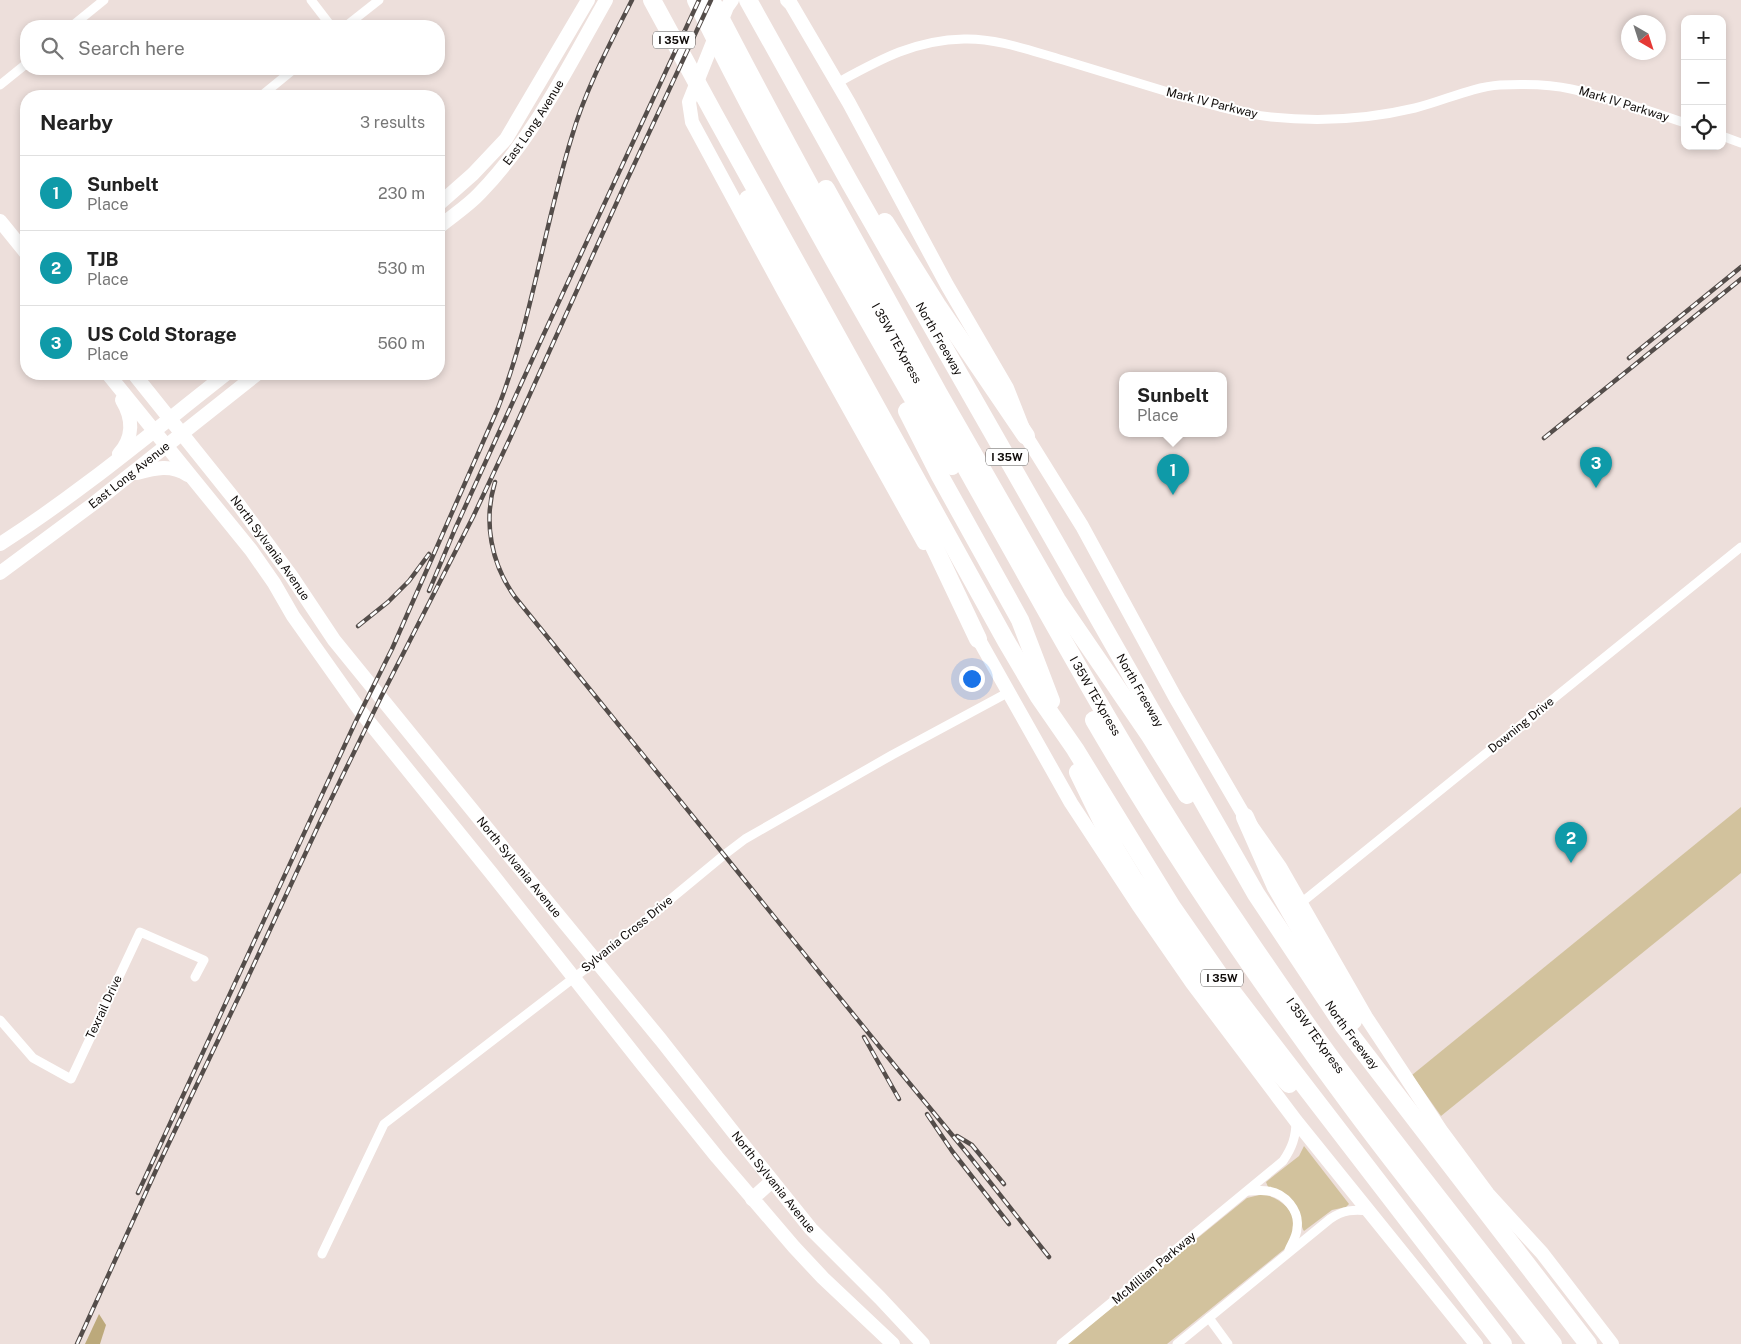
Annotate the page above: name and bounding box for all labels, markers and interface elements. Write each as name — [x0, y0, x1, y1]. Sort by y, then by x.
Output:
north arrow — [1621, 15, 1666, 60]
map controls — [1681, 15, 1726, 150]
button: + — [1681, 15, 1726, 60]
search box — [20, 20, 445, 75]
road number: I 35W — [653, 32, 695, 48]
icon: search — [38, 34, 66, 62]
text: Search here — [78, 37, 185, 59]
button: − — [1681, 60, 1726, 105]
street label: East Long Avenue — [500, 77, 567, 168]
street label: Mark IV Parkway — [1577, 84, 1671, 125]
street label: Mark IV Parkway — [1165, 85, 1260, 121]
button: locate — [1681, 105, 1726, 150]
text: Nearby — [40, 110, 113, 135]
text: 3 results — [360, 113, 425, 132]
text: Sunbelt — [87, 173, 159, 195]
text: 1 — [53, 184, 59, 203]
text: 230 m — [378, 184, 425, 203]
text: Place — [87, 195, 129, 214]
text: TJB — [87, 248, 119, 270]
text: 2 — [51, 259, 61, 278]
text: 530 m — [377, 259, 425, 278]
text: Place — [87, 270, 129, 289]
street label: North Freeway — [913, 300, 966, 379]
street label: I 35W TEXpress — [869, 301, 924, 386]
text: US Cold Storage — [87, 323, 237, 345]
text: 3 — [51, 334, 61, 353]
text: 560 m — [377, 334, 425, 353]
text: Place — [87, 345, 129, 364]
popup — [1119, 372, 1227, 437]
text: Sunbelt — [1137, 384, 1209, 406]
text: Place — [1137, 406, 1179, 425]
street label: East Long Avenue — [86, 439, 173, 512]
pin: 3 — [1580, 447, 1612, 488]
road number: I 35W — [986, 448, 1028, 466]
pin: 1 — [1157, 454, 1189, 495]
street label: North Sylvania Avenue — [227, 493, 313, 603]
street label: North Freeway — [1113, 651, 1167, 730]
street label: I 35W TEXpress — [1067, 654, 1124, 738]
your location — [959, 666, 985, 692]
street label: Downing Drive — [1485, 694, 1557, 756]
street label: North Sylvania Avenue — [474, 814, 564, 921]
pin: 2 — [1555, 822, 1587, 863]
street label: Sylvania Cross Drive — [579, 893, 676, 975]
road number: I 35W — [1201, 970, 1243, 986]
street label: Texrail Drive — [83, 973, 125, 1041]
street label: I 35W TEXpress — [1283, 995, 1347, 1076]
street label: North Freeway — [1322, 998, 1382, 1073]
street label: North Sylvania Avenue — [729, 1129, 819, 1236]
street label: McMillian Parkway — [1109, 1229, 1199, 1307]

